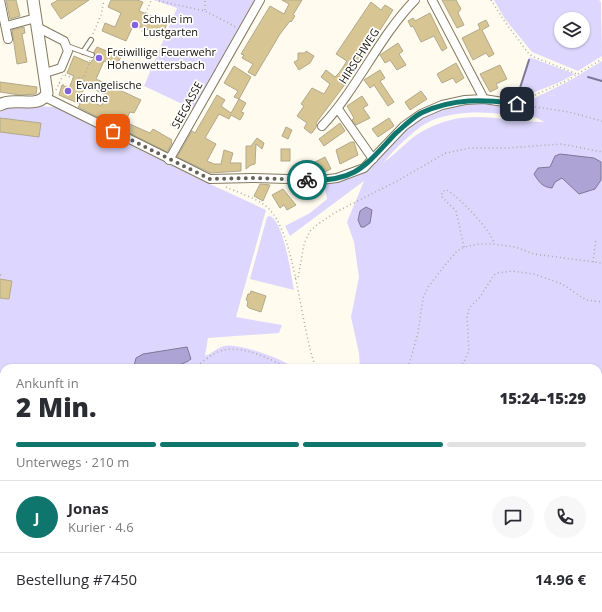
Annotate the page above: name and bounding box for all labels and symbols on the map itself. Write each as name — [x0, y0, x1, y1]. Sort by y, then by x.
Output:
place label: Schule im Lustgarten — [143, 11, 198, 39]
marker: Schule im Lustgarten — [130, 20, 140, 30]
street label: HIRSCHWEG — [335, 25, 382, 86]
place label: Freiwillige Feuerwehr Hohenwettersbach — [107, 44, 216, 72]
marker: Freiwillige Feuerwehr Hohenwettersbach — [94, 53, 104, 63]
place label: Evangelische Kirche — [76, 77, 142, 105]
street label: SEEGASSE — [168, 79, 206, 131]
marker: Evangelische Kirche — [63, 86, 73, 96]
pin — [500, 87, 534, 121]
pin — [96, 114, 130, 148]
courier — [287, 160, 327, 200]

